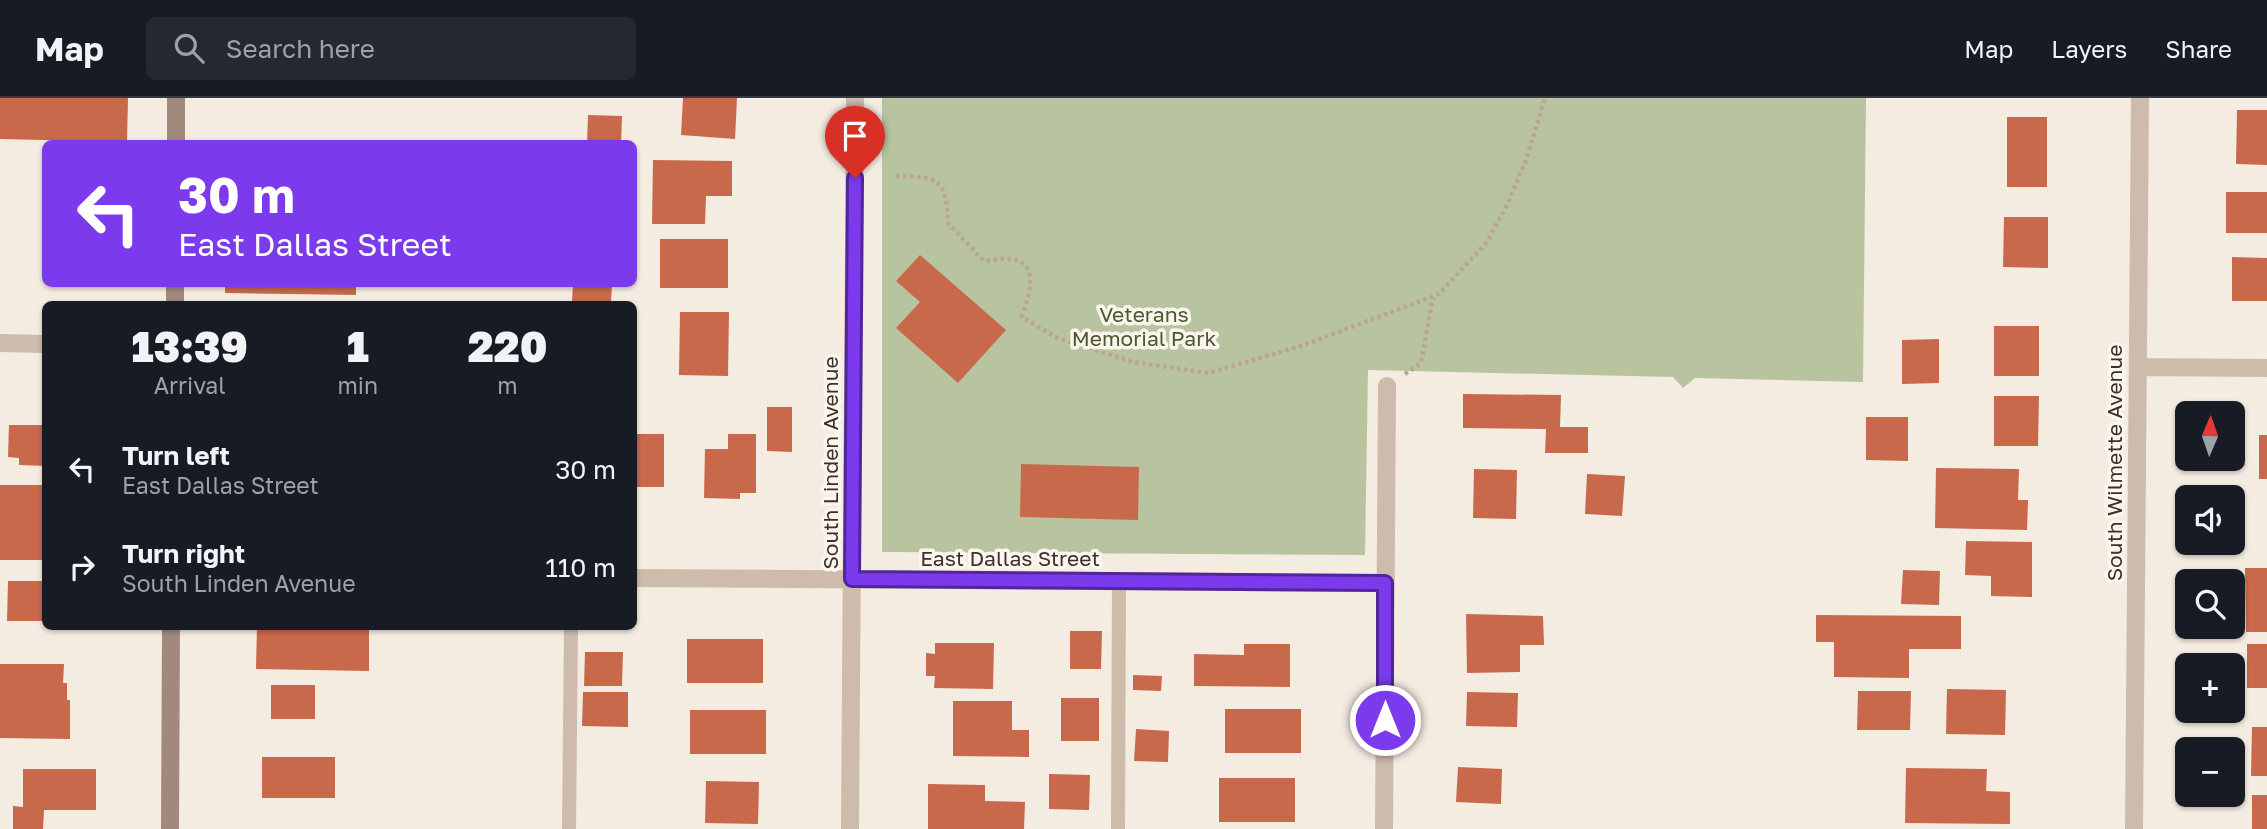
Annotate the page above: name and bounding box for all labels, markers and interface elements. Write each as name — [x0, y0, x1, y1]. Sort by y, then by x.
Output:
search box — [146, 17, 636, 80]
text: Map — [35, 29, 104, 68]
icon: search — [170, 29, 208, 67]
text: Search here — [226, 33, 375, 64]
text: Map — [1964, 34, 2013, 63]
text: Layers — [2051, 34, 2127, 63]
text: Share — [2165, 34, 2232, 63]
pin — [825, 106, 885, 178]
icon: arrive — [836, 117, 874, 155]
text: 30 m — [178, 165, 295, 224]
icon: left — [63, 168, 154, 259]
text: East Dallas Street — [178, 225, 452, 263]
park label: Veterans Memorial Park — [1072, 301, 1216, 351]
text: 13:39 — [132, 321, 248, 371]
text: 1 — [347, 321, 369, 371]
text: 220 — [468, 321, 547, 371]
street label: South Wilmette Avenue — [2101, 345, 2127, 581]
street label: South Linden Avenue — [817, 356, 843, 570]
text: Arrival — [154, 371, 226, 399]
text: min — [337, 371, 378, 399]
text: m — [497, 371, 518, 399]
north arrow — [2175, 401, 2245, 471]
map controls — [2175, 401, 2245, 807]
text: Turn left — [122, 440, 230, 471]
icon: left — [63, 450, 101, 488]
text: 30 m — [555, 454, 616, 485]
text: East Dallas Street — [122, 471, 319, 499]
button: sound — [2175, 485, 2245, 555]
text: Turn right — [122, 538, 245, 569]
street label: East Dallas Street — [920, 545, 1100, 571]
icon: right — [63, 548, 101, 586]
text: 110 m — [545, 552, 616, 583]
text: South Linden Avenue — [122, 569, 356, 597]
button: search — [2175, 569, 2245, 639]
button: + — [2175, 653, 2245, 723]
position arrow — [1348, 683, 1422, 757]
button: − — [2175, 737, 2245, 807]

